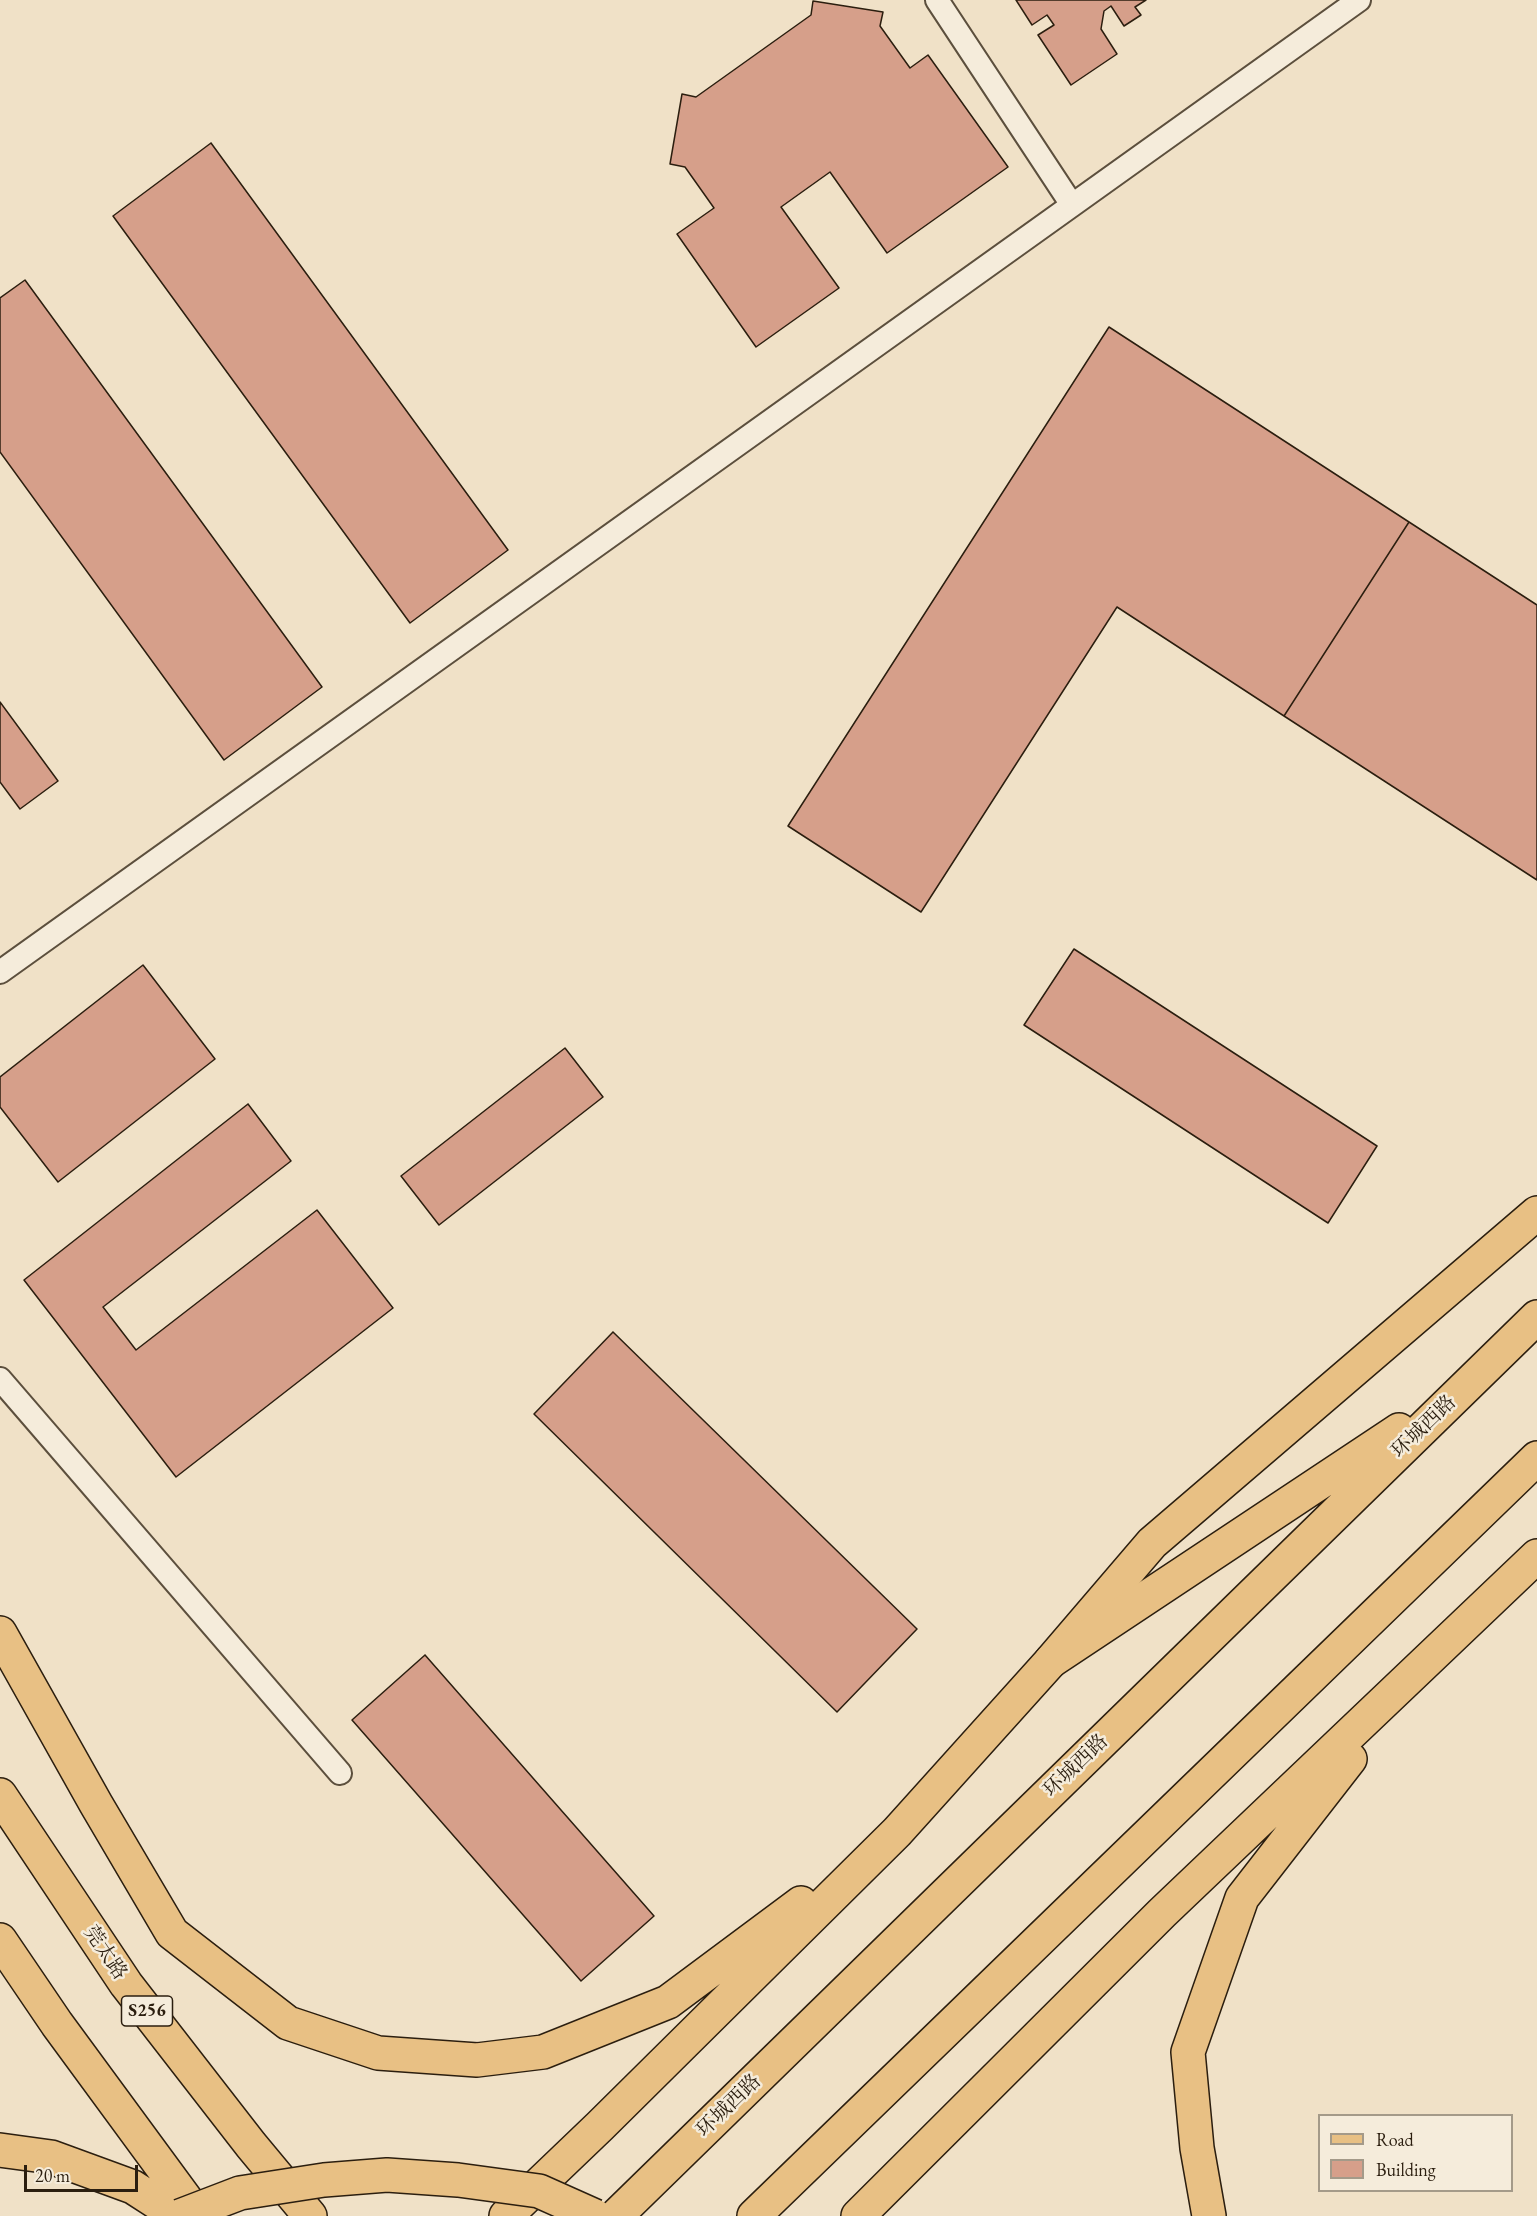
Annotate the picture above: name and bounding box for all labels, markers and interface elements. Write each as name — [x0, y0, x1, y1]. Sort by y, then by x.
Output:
street label: 环城西路 — [1387, 1391, 1461, 1463]
street label: 环城西路 — [1039, 1730, 1113, 1802]
street label: 莞太路 — [78, 1921, 132, 1985]
road number: S256 — [122, 1996, 172, 2026]
street label: 环城西路 — [692, 2070, 766, 2142]
legend — [1318, 2114, 1513, 2192]
text: Road — [1376, 2128, 1414, 2151]
scale bar — [27, 2153, 141, 2191]
text: Building — [1376, 2158, 1436, 2181]
text: 20 m — [35, 2164, 70, 2187]

